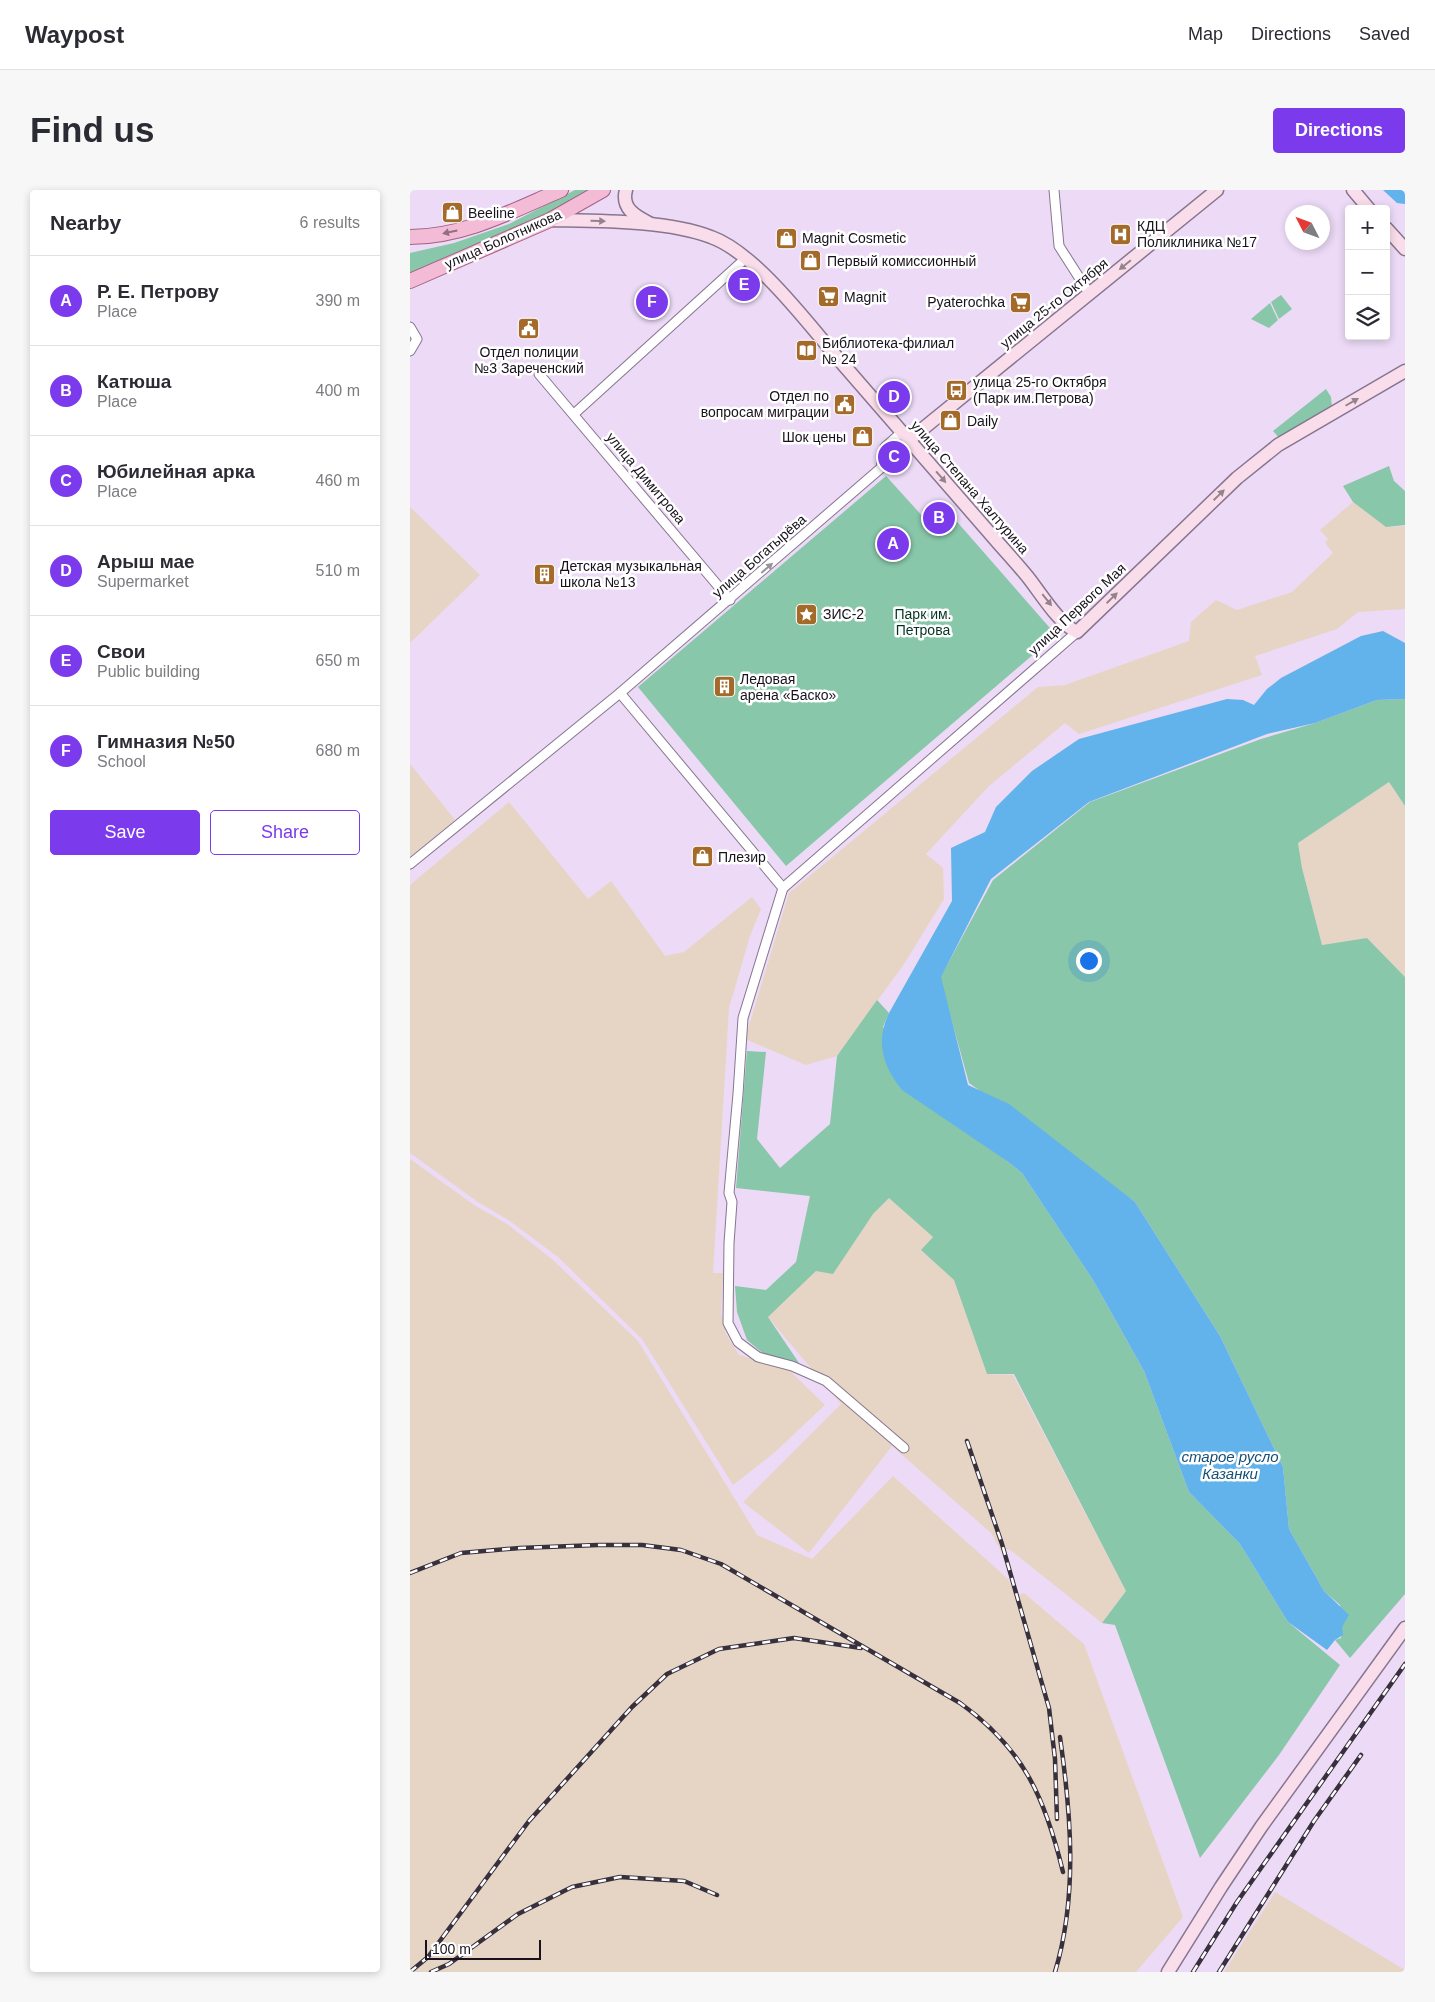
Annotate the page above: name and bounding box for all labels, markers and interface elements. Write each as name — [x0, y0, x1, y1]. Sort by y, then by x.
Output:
text: Waypost — [25, 21, 124, 48]
text: Map — [1188, 24, 1223, 44]
text: Directions — [1251, 24, 1331, 44]
text: Saved — [1359, 24, 1410, 44]
button: Directions — [1273, 108, 1405, 153]
text: Find us — [30, 110, 154, 149]
shop icon: Beeline — [440, 201, 464, 225]
place label: Beeline — [468, 205, 515, 221]
north arrow — [1285, 205, 1330, 250]
map controls — [1345, 205, 1390, 340]
button: + — [1345, 205, 1390, 250]
street label: улица Болотникова — [442, 206, 564, 272]
text: Nearby — [50, 211, 121, 234]
text: 6 results — [300, 214, 360, 231]
one-way arrow — [591, 218, 607, 226]
place label: КДЦ Поликлиника №17 — [1137, 218, 1257, 250]
hospital icon: КДЦ Поликлиника №17 — [1109, 222, 1133, 246]
shop icon: Magnit Cosmetic — [774, 226, 798, 250]
one-way arrow — [442, 229, 458, 237]
place label: Magnit Cosmetic — [802, 230, 906, 246]
shop icon: Первый комиссионный — [799, 249, 823, 273]
button: − — [1345, 250, 1390, 295]
place label: Первый комиссионный — [827, 253, 976, 269]
street label: улица 25-го Октября — [997, 255, 1111, 351]
one-way arrow — [1119, 259, 1132, 270]
pin: E — [728, 266, 760, 304]
text: Р. Е. Петрову — [97, 281, 219, 302]
pin: F — [636, 283, 668, 321]
supermarket icon: Magnit — [816, 285, 840, 309]
place label: Magnit — [844, 289, 886, 305]
supermarket icon: Pyaterochka — [1009, 290, 1033, 314]
text: A — [60, 292, 72, 309]
text: 390 m — [316, 292, 360, 309]
place label: Pyaterochka — [927, 294, 1005, 310]
button: layers — [1345, 295, 1390, 340]
text: Place — [97, 303, 137, 320]
public building icon: Отдел полиции №3 Зареченский — [517, 317, 541, 341]
place label: Библиотека-филиал № 24 — [822, 335, 954, 367]
library icon: Библиотека-филиал № 24 — [794, 339, 818, 363]
place label: Отдел полиции №3 Зареченский — [474, 344, 584, 376]
text: Катюша — [97, 371, 171, 392]
place label: улица 25-го Октября (Парк им.Петрова) — [973, 374, 1106, 406]
pin: D — [878, 378, 910, 416]
bus stop icon: улица 25-го Октября (Парк им.Петрова) — [945, 378, 969, 402]
text: B — [60, 382, 72, 399]
text: 400 m — [316, 382, 360, 399]
place label: Отдел по вопросам миграции — [701, 388, 829, 420]
public building icon: Отдел по вопросам миграции — [833, 392, 857, 416]
text: Place — [97, 393, 137, 410]
one-way arrow — [1345, 398, 1358, 407]
shop icon: Daily — [939, 409, 963, 433]
place label: Daily — [967, 413, 998, 429]
street label: улица Степана Халтурина — [908, 417, 1032, 557]
shop icon: Шок цены — [850, 425, 874, 449]
street label: улица Димитрова — [603, 429, 689, 527]
place label: Шок цены — [782, 429, 846, 445]
pin: C — [878, 438, 910, 476]
text: Юбилейная арка — [97, 461, 255, 482]
one-way arrow — [935, 470, 947, 482]
text: C — [60, 472, 72, 489]
text: 460 m — [316, 472, 360, 489]
text: Place — [97, 483, 137, 500]
one-way arrow — [1213, 489, 1225, 501]
pin: B — [923, 499, 955, 537]
street label: улица Богатырёва — [709, 511, 809, 601]
pin: A — [877, 525, 909, 563]
text: Арыш мае — [97, 551, 195, 572]
place label: Детская музыкальная школа №13 — [560, 558, 702, 590]
street label: улица Первого Мая — [1025, 560, 1129, 658]
text: D — [60, 562, 72, 579]
text: 510 m — [316, 562, 360, 579]
building icon: Детская музыкальная школа №13 — [532, 562, 556, 586]
one-way arrow — [760, 562, 773, 573]
text: Supermarket — [97, 573, 189, 590]
one-way arrow — [1106, 592, 1118, 604]
one-way arrow — [1041, 593, 1052, 606]
place icon: ЗИС-2 — [795, 602, 819, 626]
place label: ЗИС-2 — [823, 606, 864, 622]
park label: Парк им. Петрова — [895, 606, 951, 638]
text: Свои — [97, 641, 145, 662]
text: E — [61, 652, 71, 669]
text: 650 m — [316, 652, 360, 669]
text: Public building — [97, 663, 200, 680]
place label: Ледовая арена «Баско» — [740, 671, 837, 703]
building icon: Ледовая арена «Баско» — [712, 675, 736, 699]
text: Гимназия №50 — [97, 731, 235, 752]
text: F — [61, 742, 71, 759]
text: 680 m — [316, 742, 360, 759]
text: School — [97, 753, 146, 770]
button: Save — [50, 810, 200, 855]
button: Share — [210, 810, 360, 855]
shop icon: Плезир — [690, 845, 714, 869]
place label: Плезир — [718, 849, 766, 865]
your location — [1076, 948, 1102, 974]
water label: старое русло Казанки — [1181, 1448, 1279, 1482]
scale bar — [425, 1937, 541, 1960]
text: 100 m — [432, 1941, 471, 1957]

